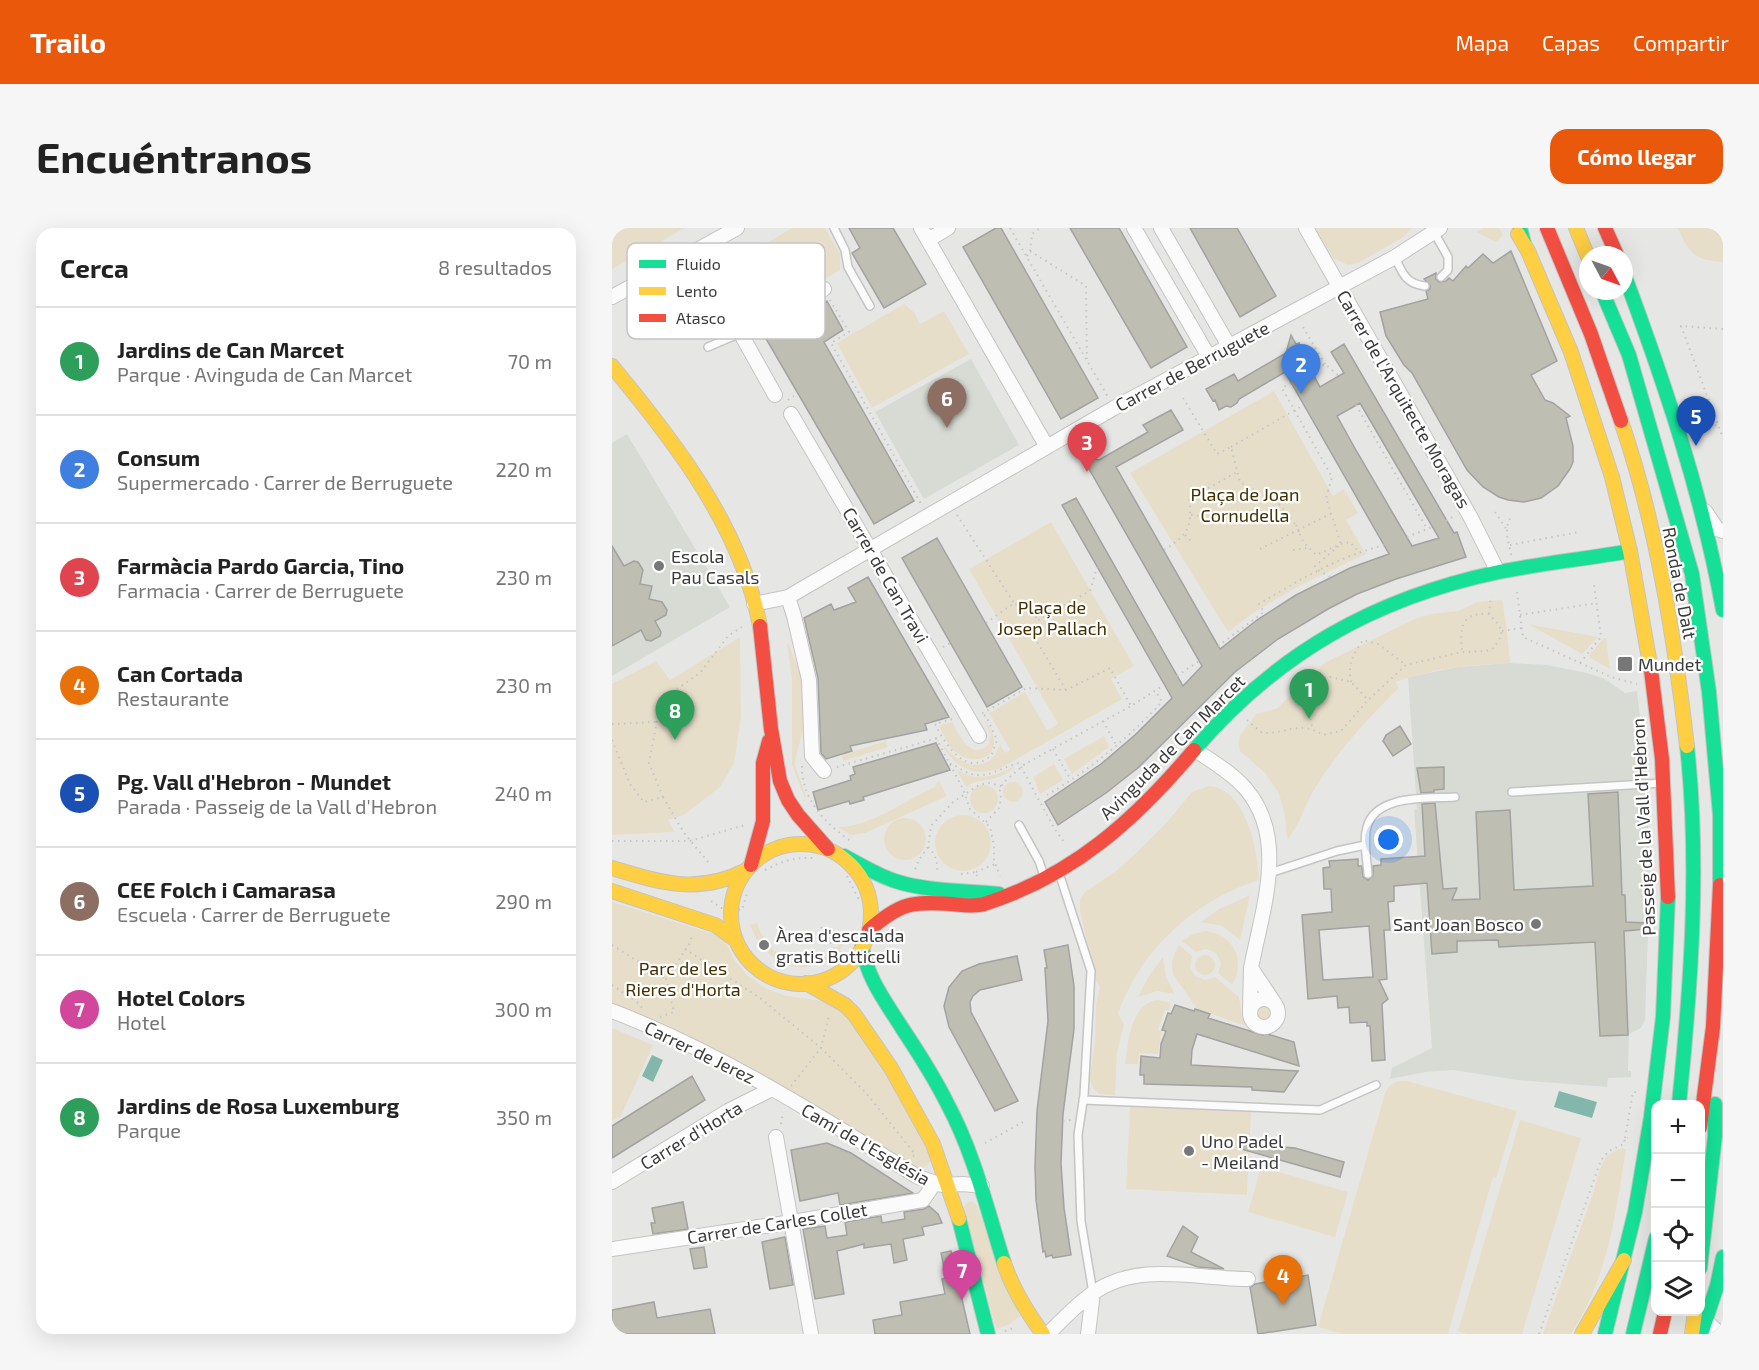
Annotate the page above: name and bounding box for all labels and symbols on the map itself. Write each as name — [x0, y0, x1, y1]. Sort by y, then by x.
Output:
legend — [627, 243, 825, 339]
north arrow — [1579, 246, 1633, 300]
text: Fluido — [676, 254, 721, 273]
text: Lento — [676, 281, 717, 300]
street label: Carrer de l'Arquitecte Moragas — [1332, 286, 1476, 512]
text: Atasco — [676, 308, 726, 327]
street label: Carrer de Berruguete — [1111, 316, 1273, 416]
pin: 2 — [1282, 344, 1320, 394]
pin: 6 — [928, 378, 966, 428]
pin: 5 — [1676, 396, 1716, 446]
pin: 3 — [1068, 422, 1106, 472]
park label: Plaça de Joan Cornudella — [1191, 483, 1299, 526]
street label: Carrer de Can Travi — [838, 503, 934, 647]
street label: Ronda de Dalt — [1658, 525, 1702, 641]
place label: Escola Pau Casals — [671, 545, 759, 588]
marker: Escola Pau Casals — [652, 559, 666, 573]
park label: Plaça de Josep Pallach — [997, 596, 1107, 639]
place label: Mundet — [1638, 653, 1701, 675]
marker: Mundet — [1616, 655, 1634, 673]
street label: Avinguda de Can Marcet — [1095, 670, 1249, 824]
pin: 1 — [1290, 670, 1328, 719]
pin: 8 — [656, 690, 694, 740]
street label: Passeig de la Vall d'Hebron — [1626, 718, 1660, 936]
your location — [1374, 825, 1403, 854]
place label: Sant Joan Bosco — [1393, 913, 1524, 935]
marker: Sant Joan Bosco — [1529, 917, 1543, 931]
place label: Àrea d'escalada gratis Botticelli — [776, 924, 904, 967]
marker: Àrea d'escalada gratis Botticelli — [757, 938, 771, 952]
park label: Parc de les Rieres d'Horta — [625, 957, 741, 1000]
street label: Carrer de Jerez — [641, 1016, 759, 1088]
street label: Carrer d'Horta — [636, 1096, 746, 1174]
street label: Camí de l'Església — [798, 1098, 934, 1190]
place label: Uno Padel - Meiland — [1201, 1130, 1284, 1173]
marker: Uno Padel - Meiland — [1182, 1144, 1196, 1158]
street label: Carrer de Carles Collet — [685, 1198, 869, 1248]
pin: 7 — [942, 1250, 982, 1300]
pin: 4 — [1264, 1256, 1302, 1305]

